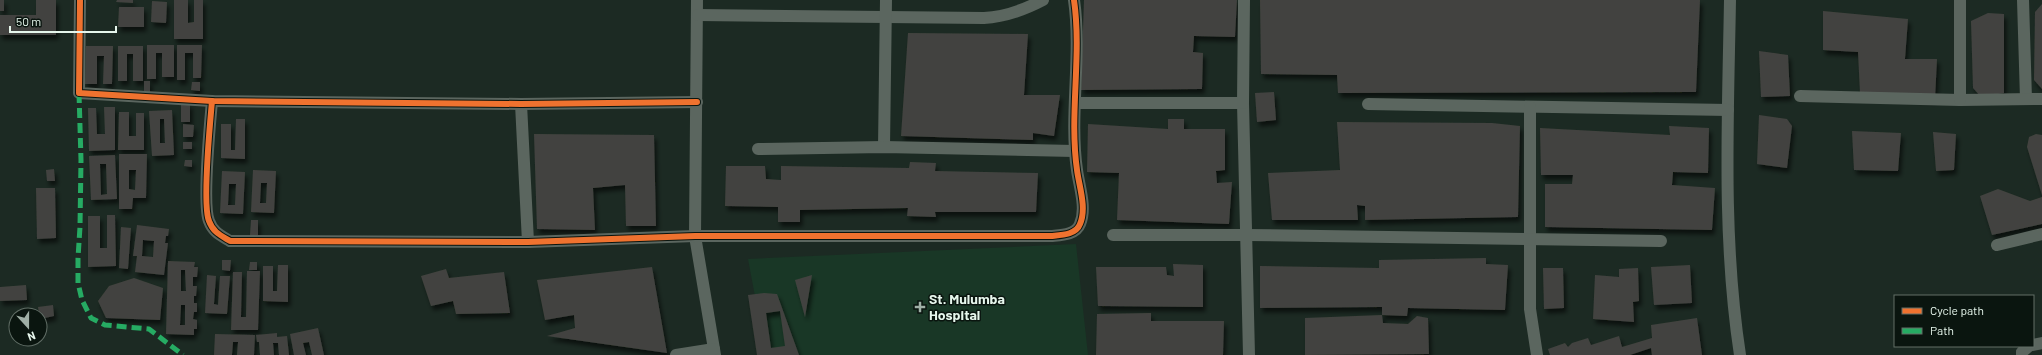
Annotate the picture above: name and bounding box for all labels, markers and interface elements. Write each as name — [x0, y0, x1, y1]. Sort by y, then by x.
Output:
scale bar — [10, 8, 116, 34]
text: 50 m — [16, 14, 41, 28]
place label: St. Mulumba Hospital — [929, 290, 1005, 323]
legend — [1894, 295, 2034, 347]
marker: St. Mulumba Hospital — [914, 301, 926, 313]
text: Cycle path — [1930, 303, 1984, 317]
north arrow — [8, 307, 48, 347]
text: Path — [1930, 323, 1954, 337]
text: N — [26, 329, 38, 344]

